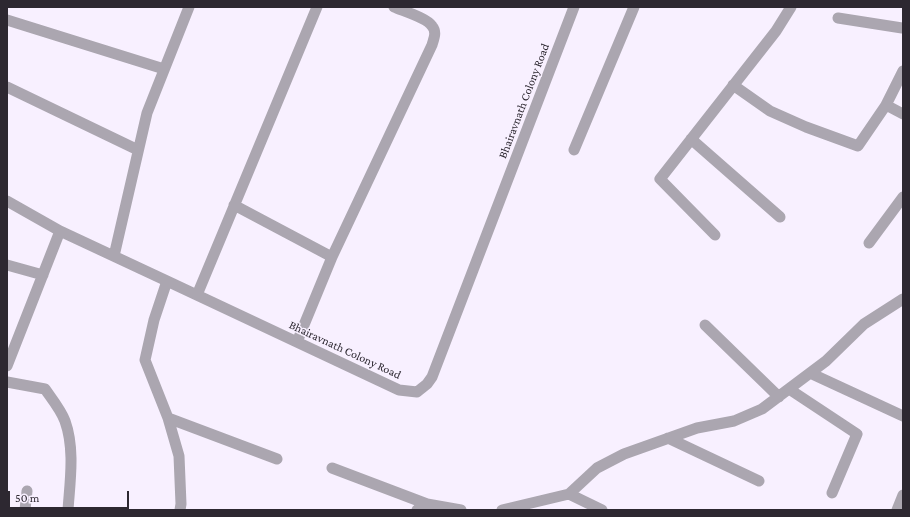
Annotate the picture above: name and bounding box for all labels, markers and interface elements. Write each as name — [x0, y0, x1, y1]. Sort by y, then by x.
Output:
street label: Bhairavnath Colony Road — [495, 41, 553, 161]
street label: Bhairavnath Colony Road — [287, 318, 403, 382]
scale bar — [10, 483, 131, 509]
text: 50 m — [15, 491, 39, 505]

